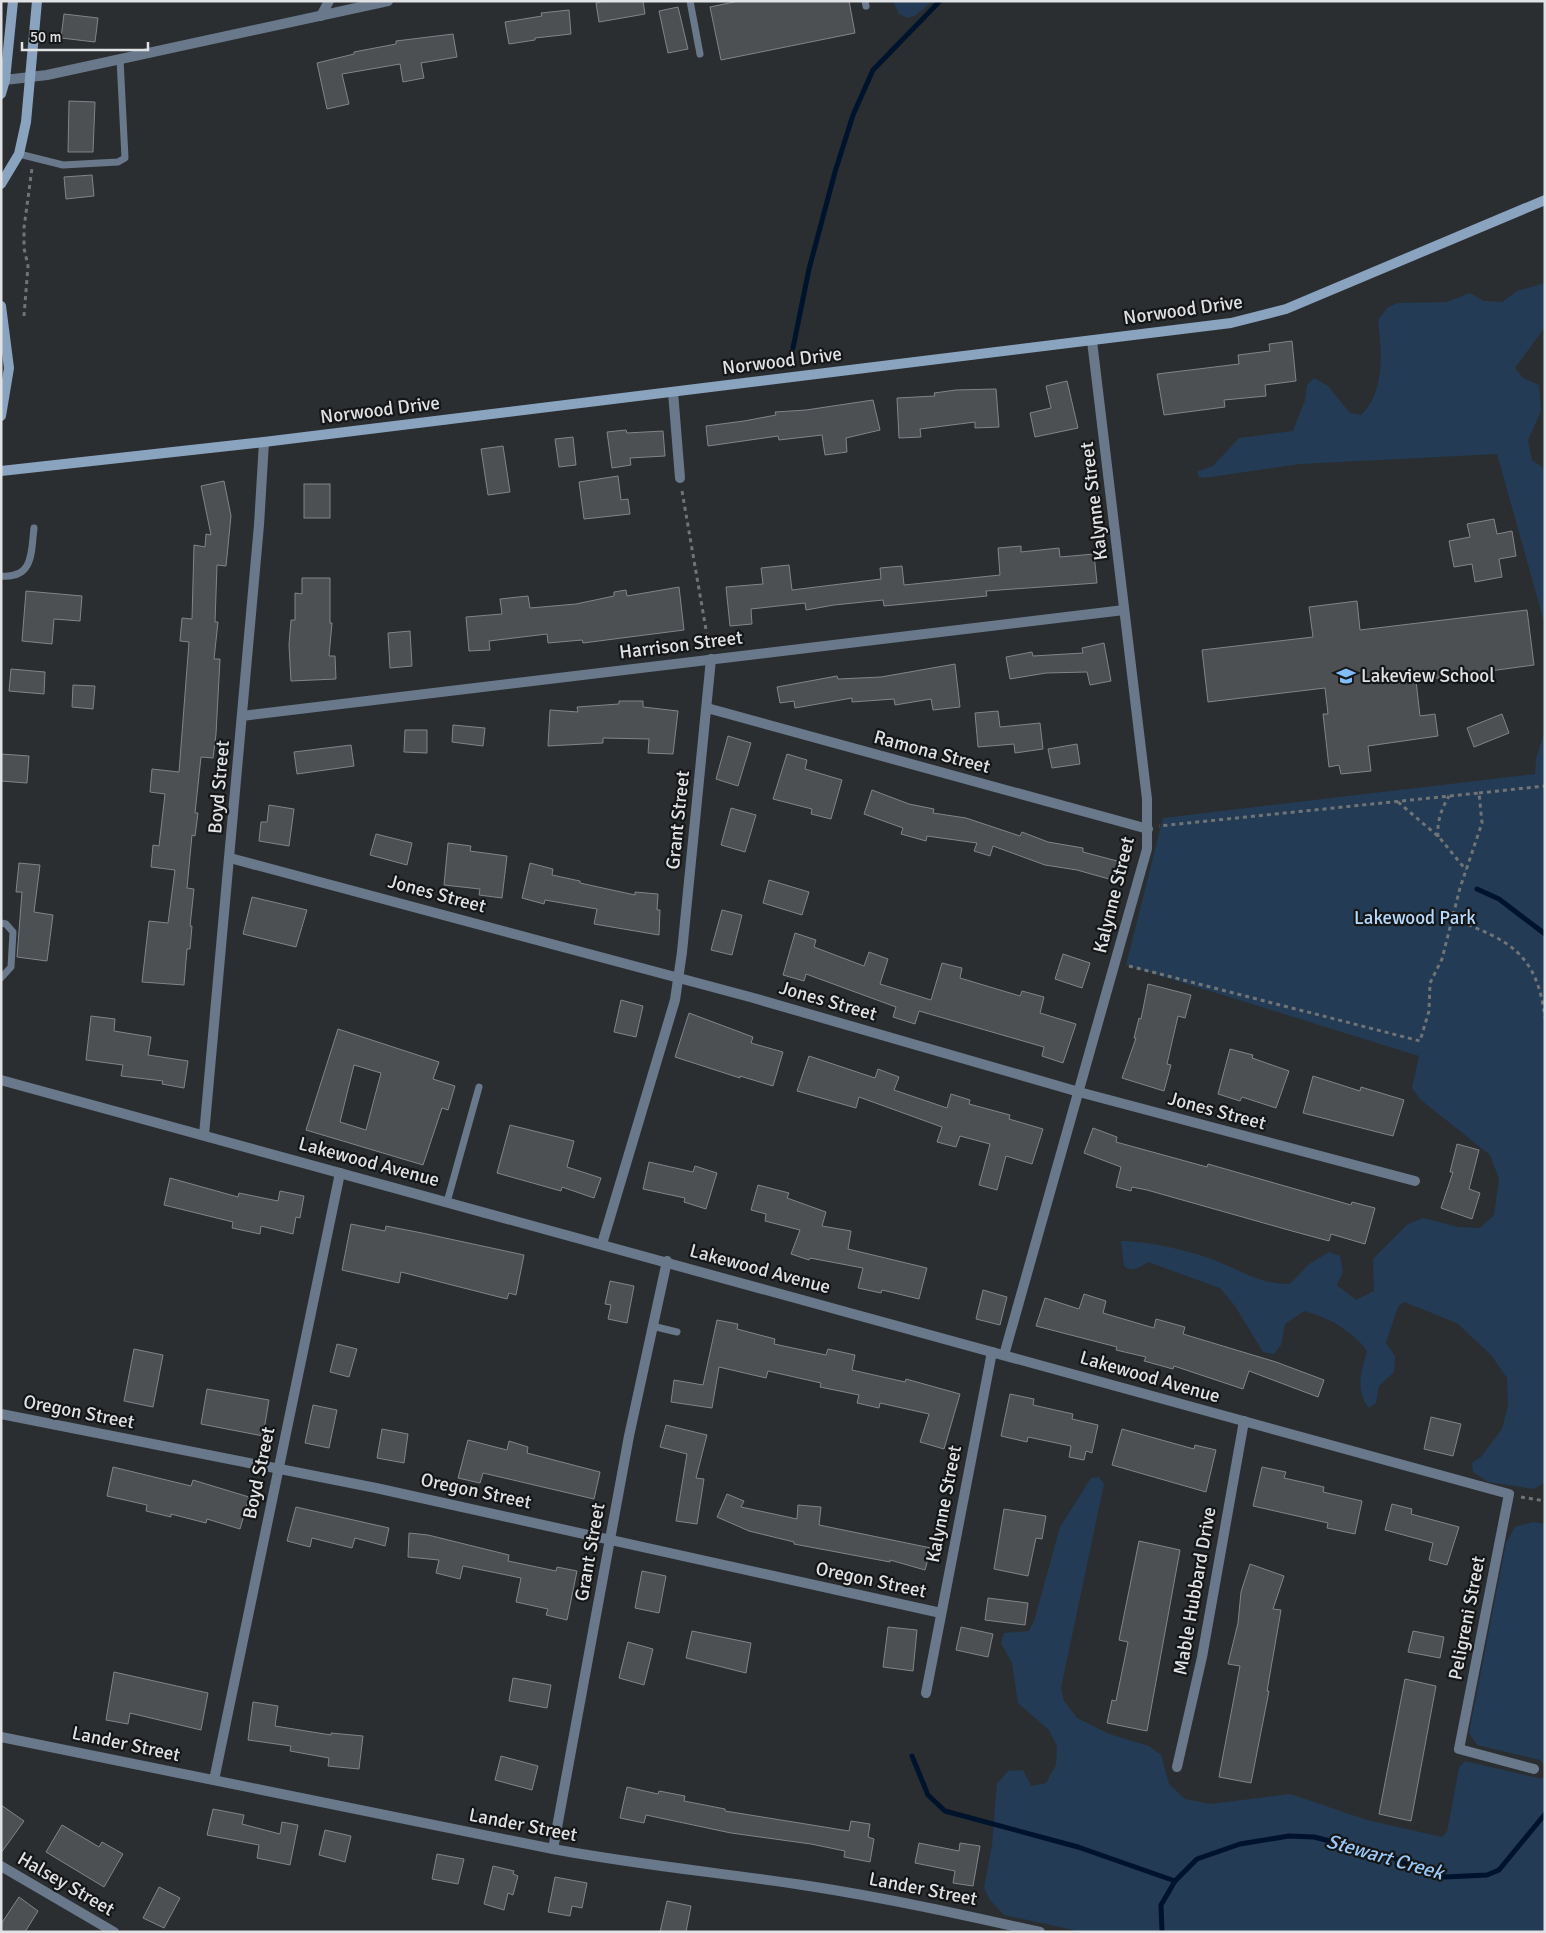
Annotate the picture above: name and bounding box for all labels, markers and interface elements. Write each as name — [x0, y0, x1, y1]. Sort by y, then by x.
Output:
scale bar — [22, 20, 149, 52]
text: 50 m — [30, 28, 61, 46]
street label: Norwood Drive — [1122, 290, 1244, 330]
street label: Norwood Drive — [721, 342, 843, 380]
street label: Norwood Drive — [319, 391, 441, 429]
street label: Kalynne Street — [1075, 440, 1113, 562]
street label: Harrison Street — [618, 625, 744, 664]
place label: Lakeview School — [1361, 664, 1495, 688]
school or university icon: Lakeview School — [1335, 665, 1357, 687]
street label: Ramona Street — [871, 725, 993, 779]
street label: Boyd Street — [203, 739, 235, 835]
street label: Grant Street — [661, 769, 695, 871]
street label: Kalynne Street — [1088, 834, 1140, 956]
street label: Jones Street — [385, 869, 489, 919]
park label: Lakewood Park — [1354, 906, 1476, 930]
street label: Jones Street — [776, 976, 880, 1026]
street label: Jones Street — [1165, 1086, 1269, 1136]
street label: Lakewood Avenue — [296, 1132, 442, 1192]
street label: Lakewood Avenue — [687, 1239, 833, 1299]
street label: Lakewood Avenue — [1077, 1346, 1223, 1408]
street label: Oregon Street — [21, 1389, 137, 1435]
street label: Boyd Street — [238, 1424, 281, 1521]
street label: Kalynne Street — [921, 1443, 967, 1565]
street label: Oregon Street — [418, 1468, 534, 1515]
street label: Grant Street — [570, 1501, 611, 1603]
street label: Mable Hubbard Drive — [1168, 1505, 1222, 1677]
street label: Peligreni Street — [1443, 1554, 1491, 1682]
street label: Oregon Street — [813, 1557, 929, 1604]
street label: Lander Street — [70, 1721, 183, 1767]
street label: Lander Street — [467, 1803, 580, 1847]
water label: Stewart Creek — [1324, 1828, 1448, 1886]
street label: Halsey Street — [13, 1847, 119, 1922]
street label: Lander Street — [867, 1867, 980, 1911]

